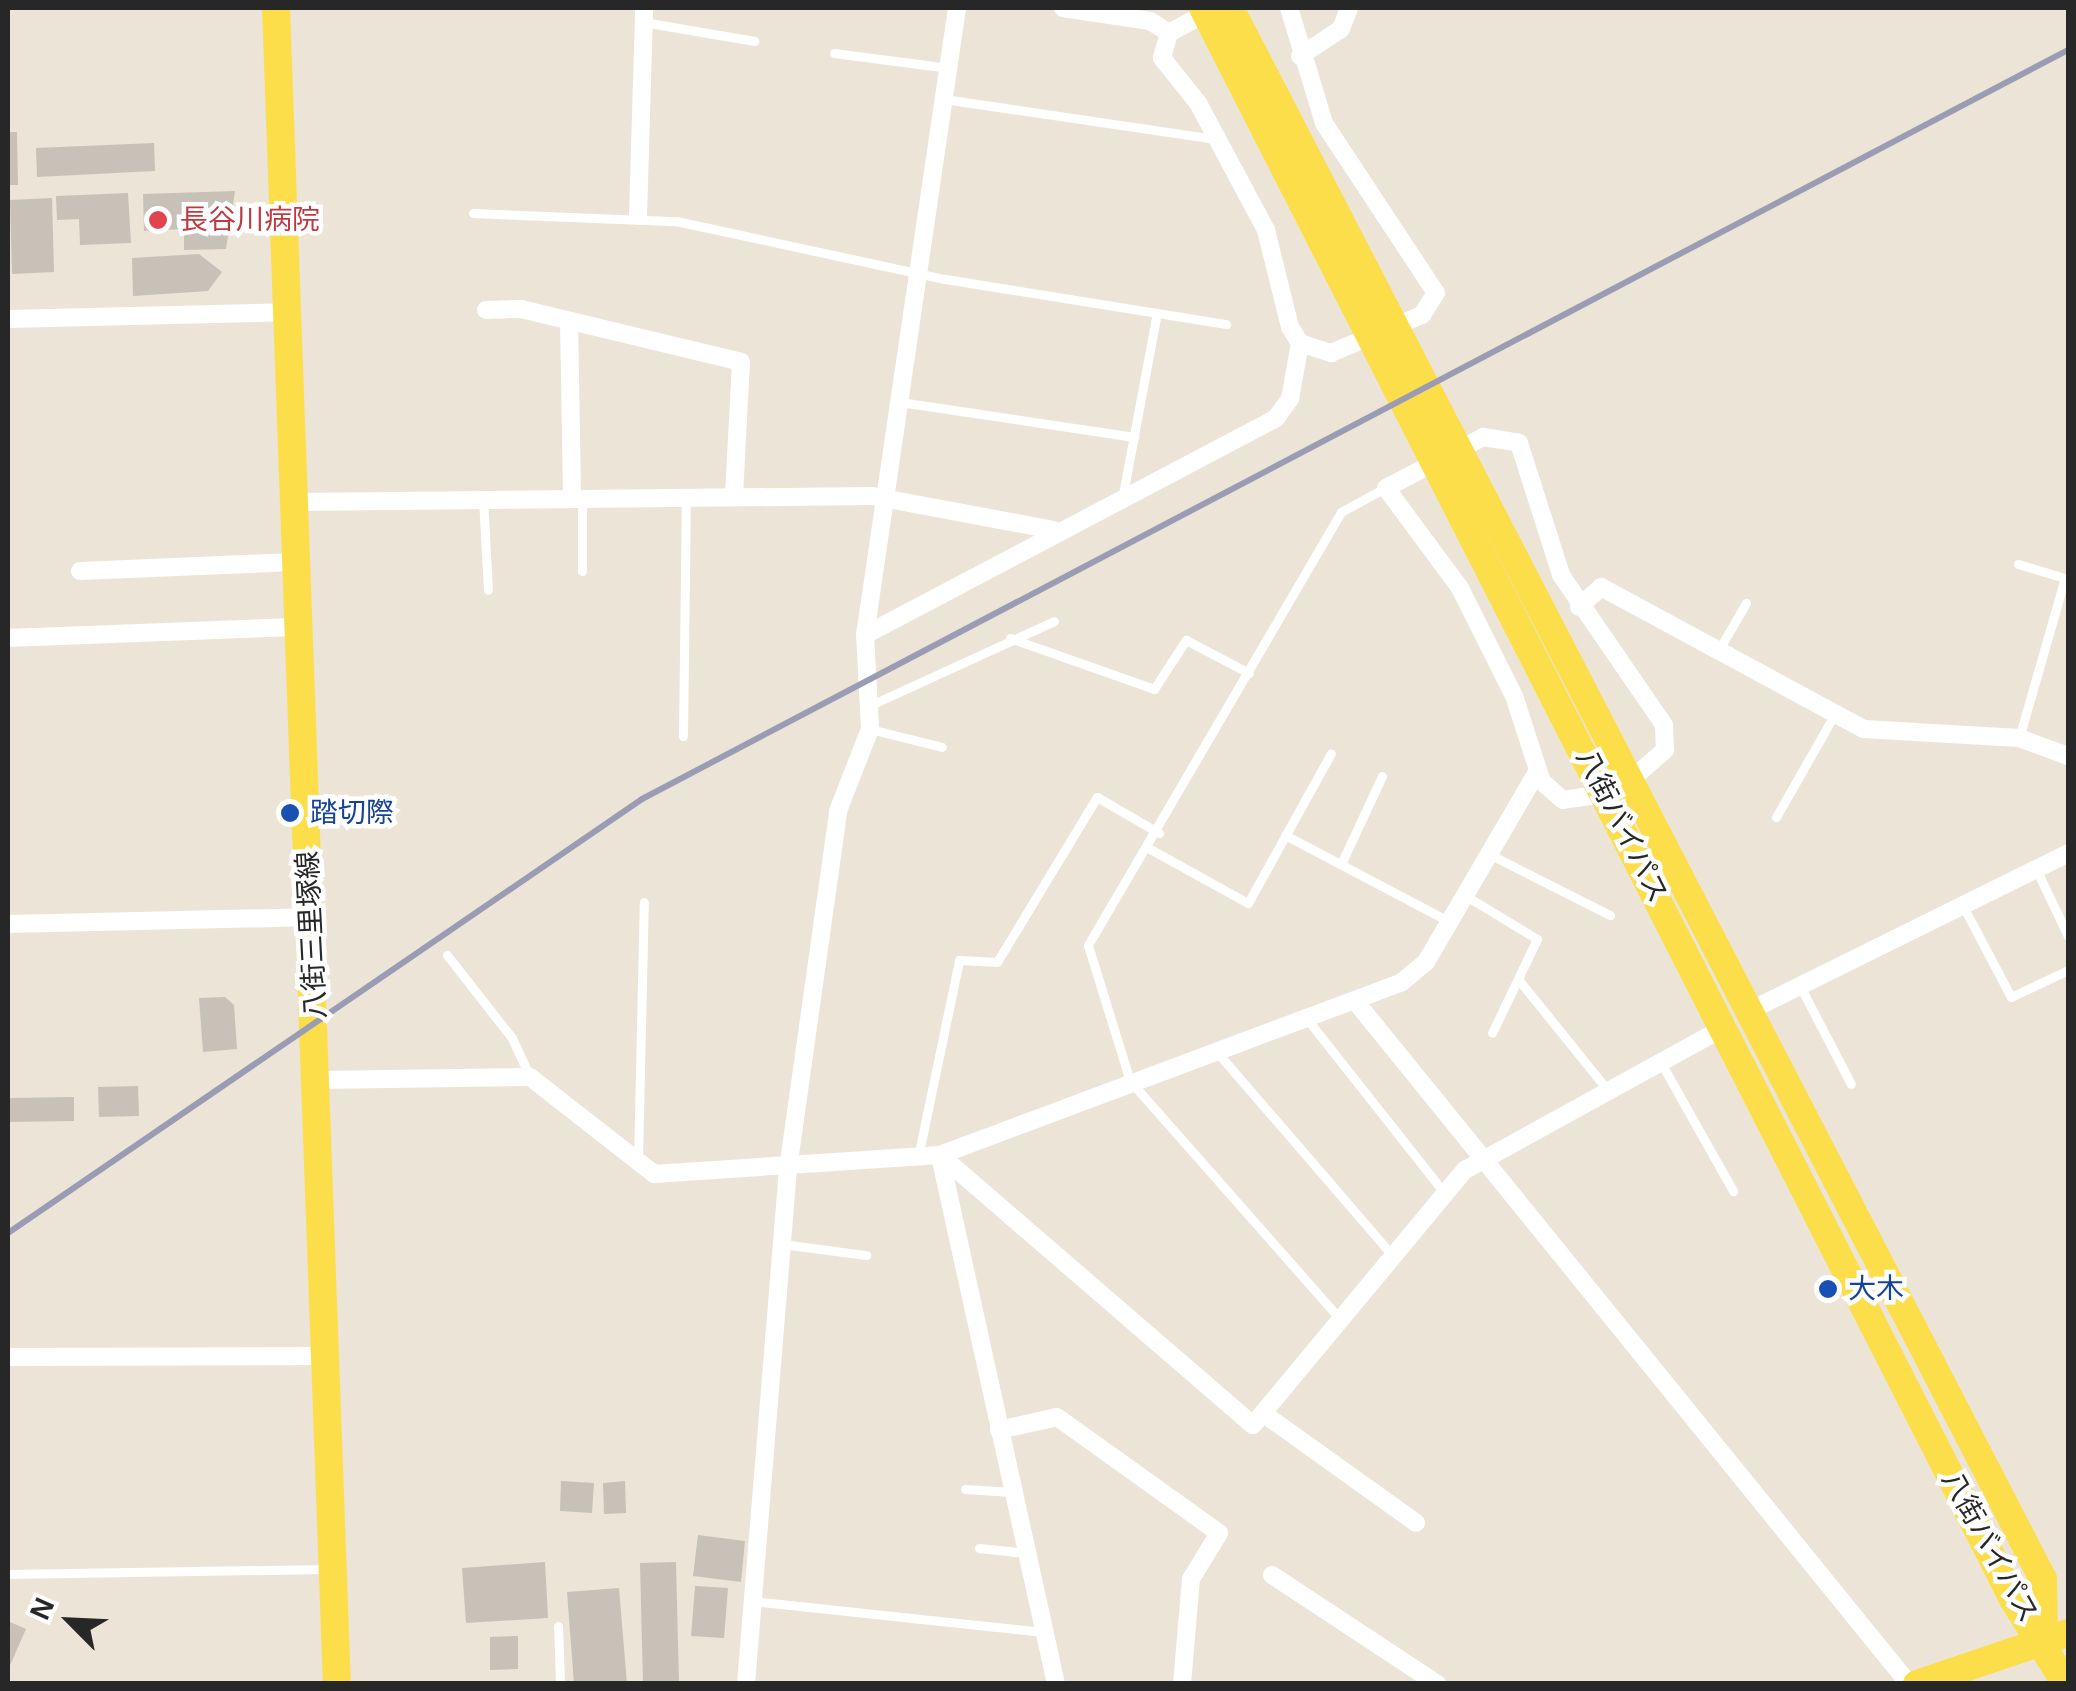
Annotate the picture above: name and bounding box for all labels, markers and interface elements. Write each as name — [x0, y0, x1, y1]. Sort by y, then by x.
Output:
place label: 長谷川病院 — [180, 203, 320, 237]
marker: 長谷川病院 — [145, 207, 171, 233]
street label: 八街バイパス — [1569, 744, 1675, 908]
place label: 踏切際 — [310, 796, 394, 830]
marker: 踏切際 — [279, 802, 301, 824]
street label: 八街三里塚線 — [291, 850, 333, 1020]
place label: 大木 — [1848, 1272, 1904, 1306]
marker: 大木 — [1817, 1278, 1839, 1300]
street label: 八街バイパス — [1935, 1465, 2045, 1629]
north arrow — [20, 1571, 120, 1671]
text: N — [24, 1593, 60, 1624]

